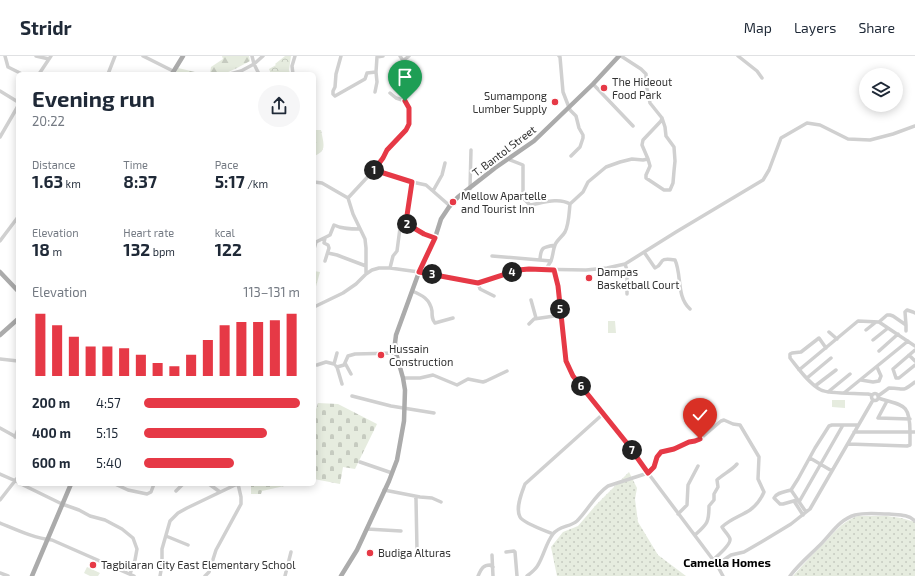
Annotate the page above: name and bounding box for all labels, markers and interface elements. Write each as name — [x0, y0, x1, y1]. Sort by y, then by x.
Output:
text: Stridr — [20, 16, 72, 39]
text: Map — [744, 19, 772, 36]
text: Layers — [794, 19, 836, 36]
text: Share — [858, 19, 895, 36]
pin — [388, 60, 422, 101]
icon: arrive — [394, 66, 416, 88]
map controls — [859, 68, 903, 112]
button: layers — [859, 68, 903, 112]
place label: The Hideout Food Park — [612, 75, 672, 101]
marker: The Hideout Food Park — [599, 83, 609, 93]
text: Evening run — [32, 85, 155, 111]
button: share — [258, 85, 300, 127]
place label: Sumampong Lumber Supply — [473, 89, 547, 115]
marker: Sumampong Lumber Supply — [550, 97, 560, 107]
text: 20:22 — [32, 113, 65, 129]
street label: T. Bantol Street — [469, 122, 538, 179]
text: Distance — [32, 158, 75, 171]
text: Time — [123, 158, 148, 171]
text: Pace — [215, 158, 238, 171]
pin: 1 — [364, 160, 384, 180]
text: 1 — [372, 163, 376, 176]
text: 1.63 — [32, 171, 63, 191]
text: 8:37 — [123, 171, 157, 191]
text: 5:17 — [215, 171, 245, 191]
text: km — [63, 177, 81, 190]
text: /km — [245, 177, 268, 190]
place label: Mellow Apartelle and Tourist Inn — [461, 189, 547, 215]
marker: Mellow Apartelle and Tourist Inn — [448, 197, 458, 207]
pin: 2 — [397, 214, 417, 234]
text: 2 — [404, 217, 410, 230]
text: Elevation — [32, 226, 79, 239]
text: Heart rate — [123, 226, 174, 239]
text: kcal — [215, 226, 235, 239]
text: 18 — [32, 239, 50, 259]
text: 132 — [123, 239, 150, 259]
text: 122 — [215, 239, 242, 259]
text: m — [50, 245, 62, 258]
text: bpm — [150, 245, 175, 258]
pin: 4 — [502, 262, 522, 282]
pin: 3 — [422, 264, 442, 284]
text: 4 — [508, 265, 516, 278]
place label: Dampas Basketball Court — [597, 265, 679, 291]
text: 3 — [429, 267, 435, 280]
marker: Dampas Basketball Court — [584, 273, 594, 283]
text: Elevation — [32, 284, 87, 300]
text: 113–131 m — [243, 284, 300, 300]
pin: 5 — [550, 299, 570, 319]
text: 5 — [557, 302, 563, 315]
place label: Hussain Construction — [389, 342, 453, 368]
marker: Hussain Construction — [376, 350, 386, 360]
pin: 6 — [571, 376, 591, 396]
text: 6 — [578, 379, 584, 392]
text: 200 m — [32, 395, 70, 411]
text: 4:57 — [96, 395, 121, 411]
pin — [683, 398, 717, 439]
icon: check — [689, 404, 711, 426]
text: 400 m — [32, 425, 71, 441]
text: 5:15 — [96, 425, 118, 441]
pin: 7 — [622, 440, 642, 460]
text: 7 — [629, 443, 635, 456]
text: 600 m — [32, 455, 70, 471]
text: 5:40 — [96, 455, 122, 471]
place label: Budiga Alturas — [378, 546, 451, 559]
marker: Budiga Alturas — [365, 548, 375, 558]
district label: Camella Homes — [683, 555, 771, 569]
place label: Tagbilaran City East Elementary School — [101, 558, 296, 571]
marker: Tagbilaran City East Elementary School — [88, 560, 98, 570]

